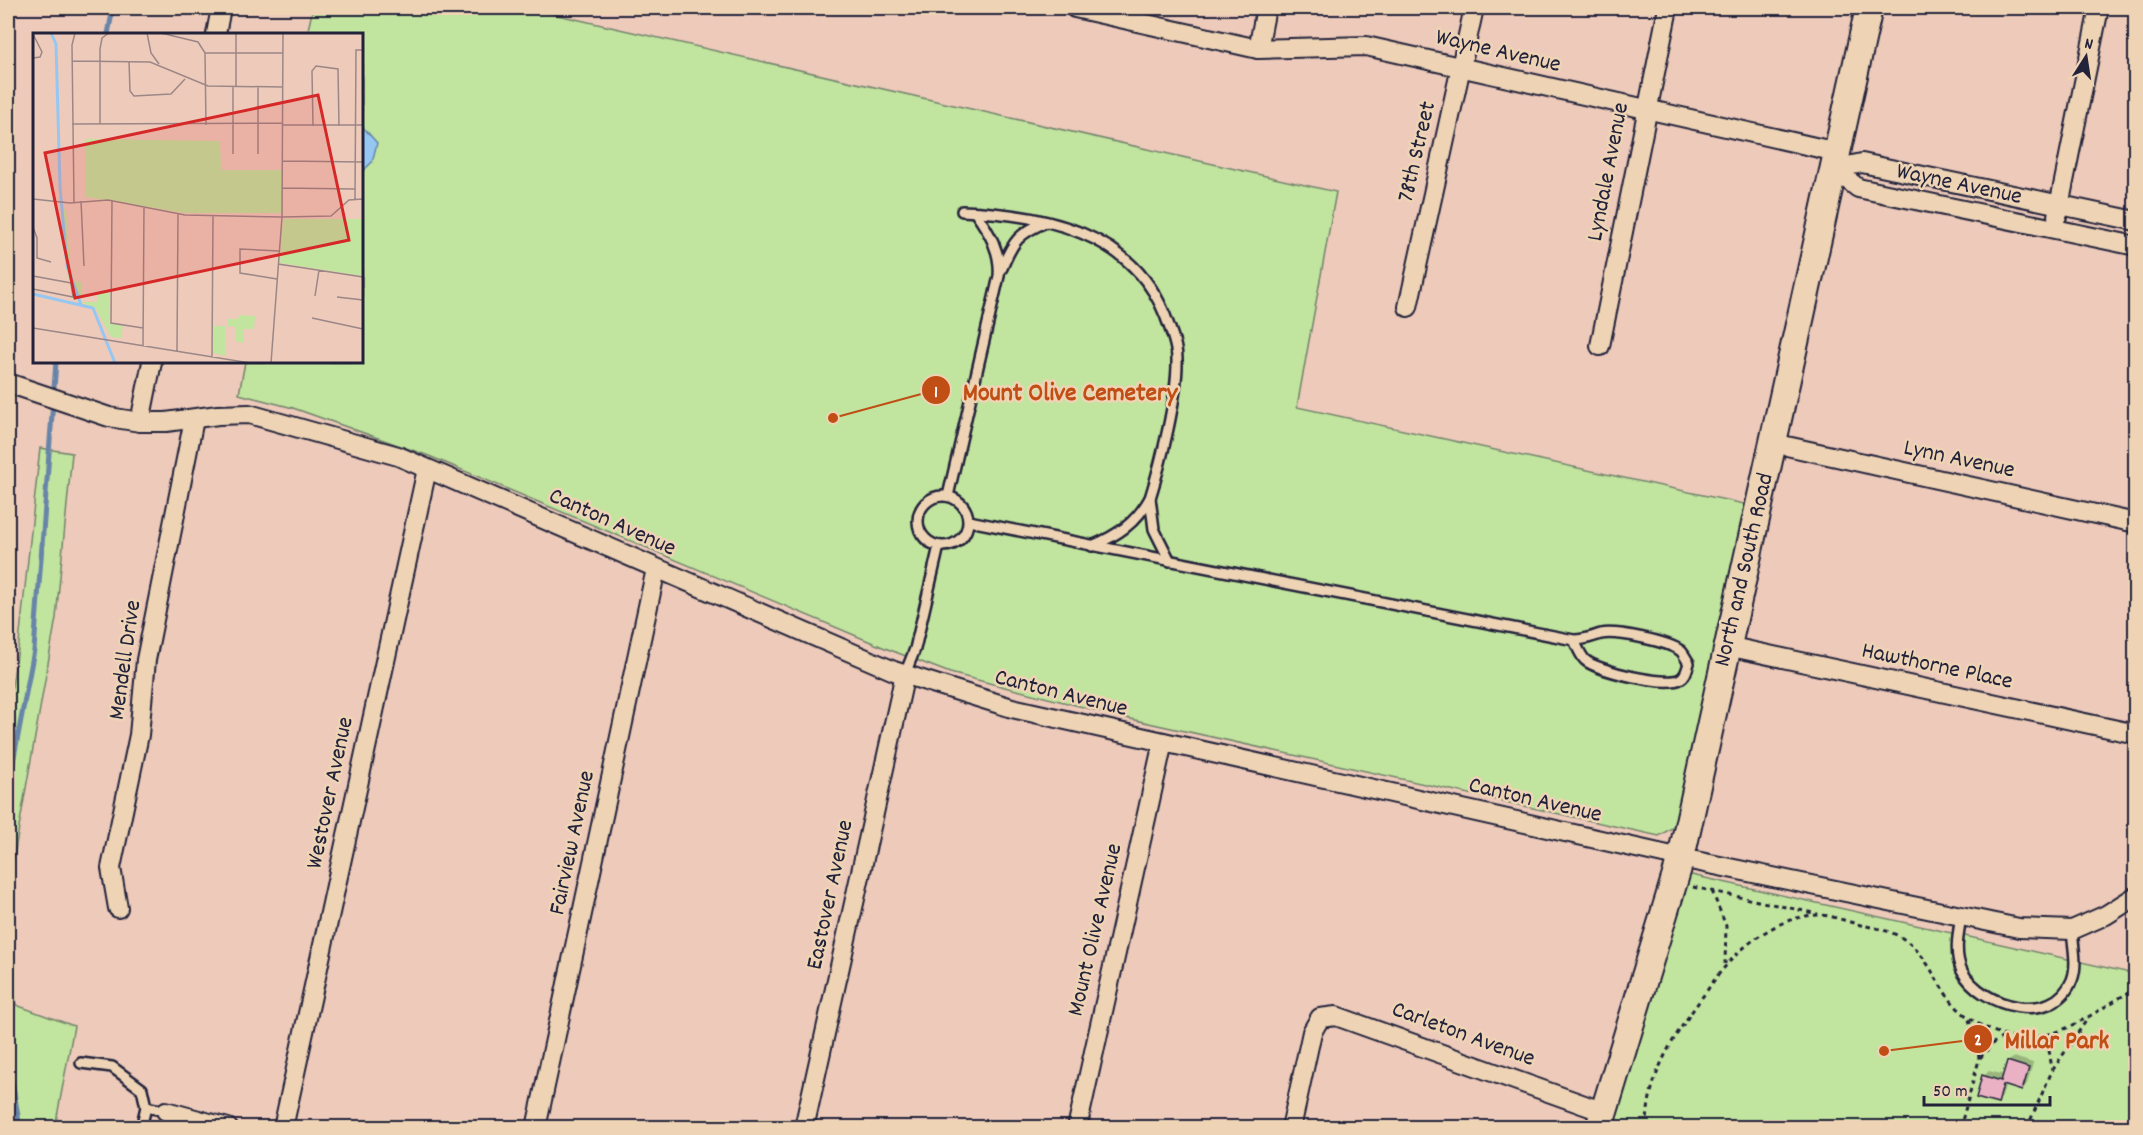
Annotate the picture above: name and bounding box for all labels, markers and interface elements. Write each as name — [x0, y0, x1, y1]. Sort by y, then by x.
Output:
street label: Wayne Avenue — [1432, 21, 1564, 83]
north arrow — [2056, 27, 2116, 87]
inset map — [33, 33, 363, 363]
text: N — [2082, 33, 2095, 57]
street label: 78th Street — [1390, 98, 1446, 206]
street label: Lyndale Avenue — [1579, 100, 1639, 244]
street label: Wayne Avenue — [1893, 155, 2025, 215]
callout: Mount Olive Cemetery — [921, 368, 1190, 412]
text: Mount Olive Cemetery — [963, 376, 1179, 413]
text: 1 — [934, 381, 938, 406]
street label: Lynn Avenue — [1900, 432, 2018, 488]
street label: North and South Road — [1706, 470, 1784, 670]
street label: Canton Avenue — [543, 480, 681, 566]
street label: Mendell Drive — [101, 598, 151, 722]
street label: Hawthorne Place — [1858, 634, 2016, 700]
street label: Canton Avenue — [991, 661, 1131, 727]
street label: Westover Avenue — [298, 714, 364, 872]
street label: Fairview Avenue — [541, 768, 605, 918]
street label: Canton Avenue — [1465, 769, 1605, 833]
street label: Eastover Avenue — [799, 817, 863, 973]
street label: Mount Olive Avenue — [1060, 840, 1132, 1020]
street label: Carleton Avenue — [1387, 993, 1539, 1077]
callout: Millar Park — [1963, 1017, 2121, 1061]
text: Millar Park — [2005, 1024, 2110, 1061]
text: 2 — [1974, 1029, 1982, 1054]
scale bar — [1924, 1069, 2050, 1107]
text: 50 m — [1933, 1080, 1968, 1105]

